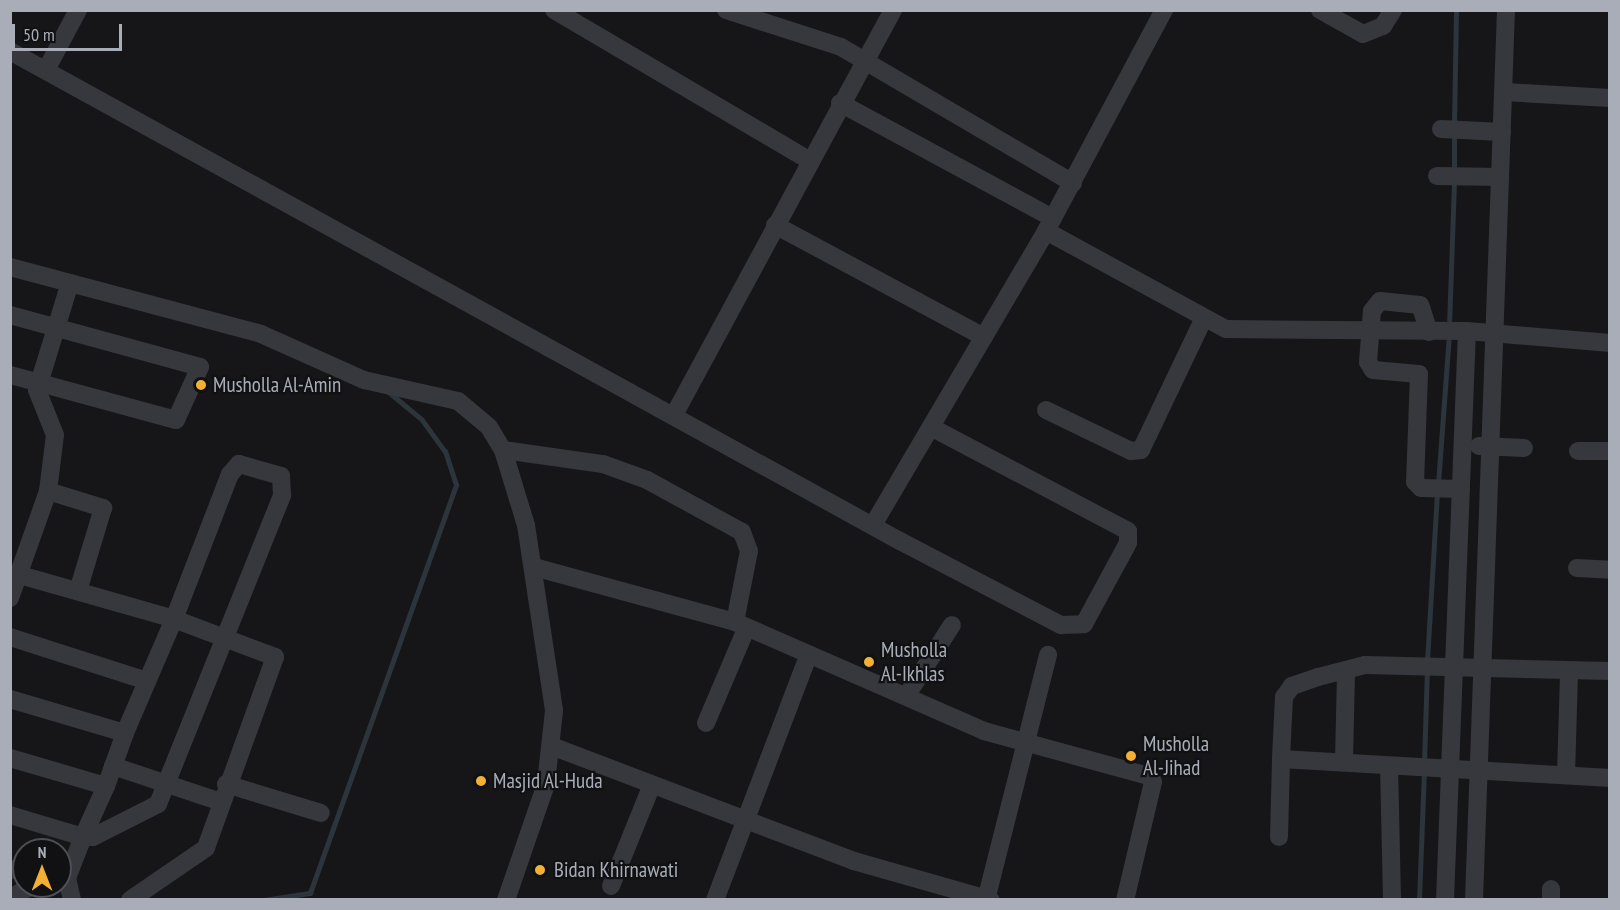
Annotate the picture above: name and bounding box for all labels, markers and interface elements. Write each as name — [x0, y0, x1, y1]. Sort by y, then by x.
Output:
scale bar — [15, 12, 124, 50]
text: 50 m — [23, 23, 55, 46]
place label: Musholla Al-Amin — [213, 372, 342, 398]
marker: Musholla Al-Amin — [194, 378, 208, 392]
place label: Musholla Al-Ikhlas — [881, 637, 947, 687]
marker: Musholla Al-Ikhlas — [862, 655, 876, 669]
place label: Musholla Al-Jihad — [1143, 731, 1209, 781]
marker: Musholla Al-Jihad — [1124, 749, 1138, 763]
place label: Masjid Al-Huda — [493, 768, 603, 794]
marker: Masjid Al-Huda — [474, 774, 488, 788]
north arrow — [12, 838, 72, 898]
text: N — [38, 842, 46, 862]
place label: Bidan Khirnawati — [554, 857, 678, 883]
marker: Bidan Khirnawati — [531, 861, 549, 879]

